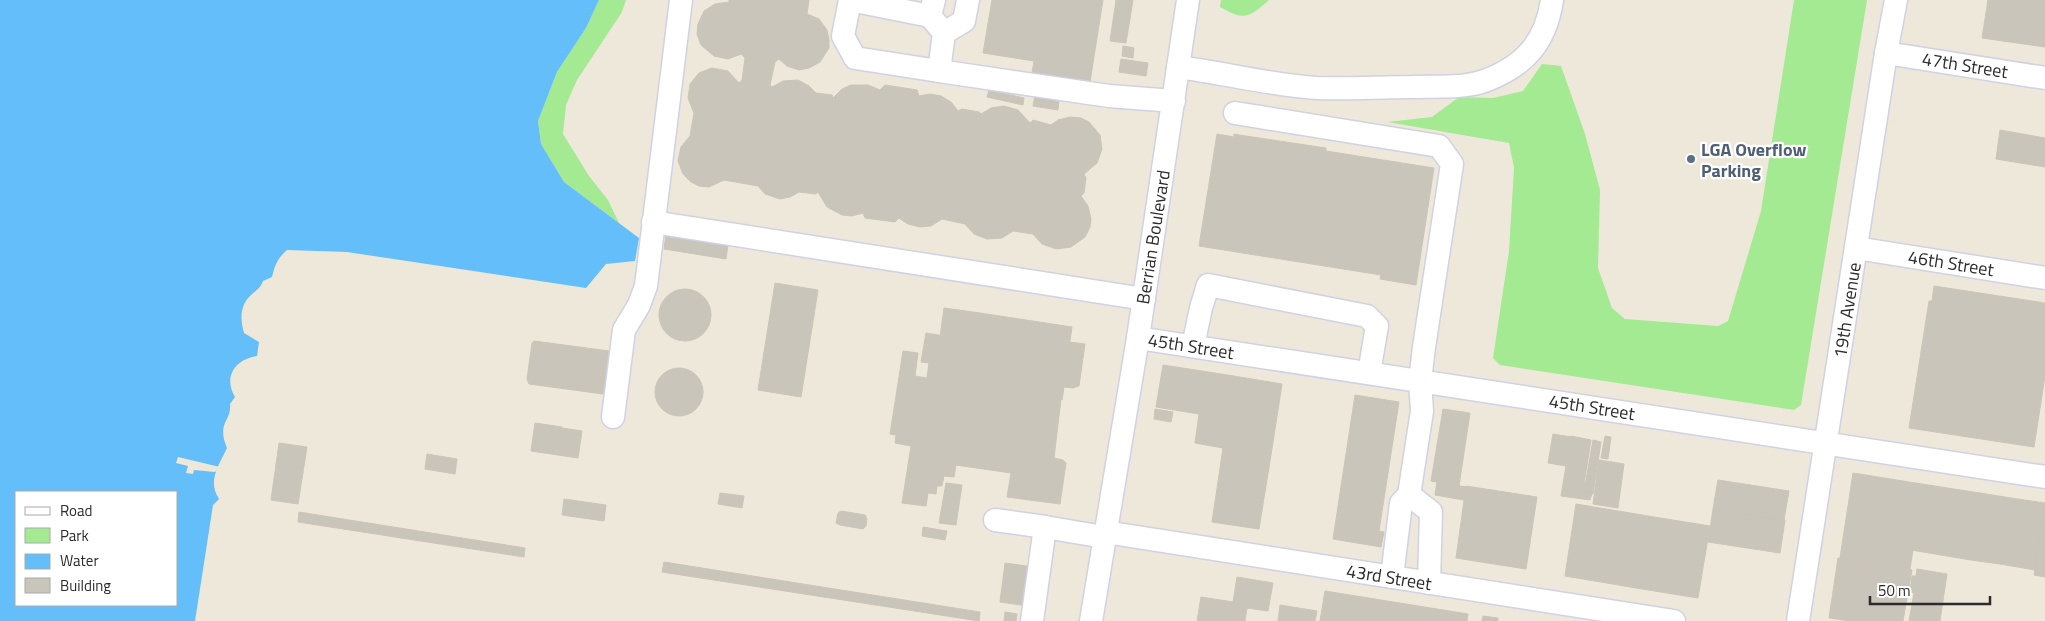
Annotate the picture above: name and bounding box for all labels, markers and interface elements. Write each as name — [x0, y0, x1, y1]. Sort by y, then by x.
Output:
street label: 47th Street — [1920, 45, 2011, 85]
place label: LGA Overflow Parking — [1701, 136, 1806, 184]
marker: LGA Overflow Parking — [1685, 153, 1697, 165]
street label: Berrian Boulevard — [1129, 168, 1177, 306]
street label: 46th Street — [1906, 243, 1997, 283]
street label: 19th Avenue — [1826, 260, 1868, 360]
street label: 45th Street — [1146, 326, 1237, 366]
street label: 45th Street — [1547, 387, 1638, 427]
legend — [15, 491, 178, 606]
text: Road — [60, 499, 92, 522]
text: Park — [60, 524, 89, 547]
text: Water — [60, 549, 99, 572]
street label: 43rd Street — [1344, 557, 1434, 597]
text: Building — [60, 574, 111, 597]
scale bar — [1870, 574, 1990, 606]
text: 50 m — [1878, 579, 1911, 602]

